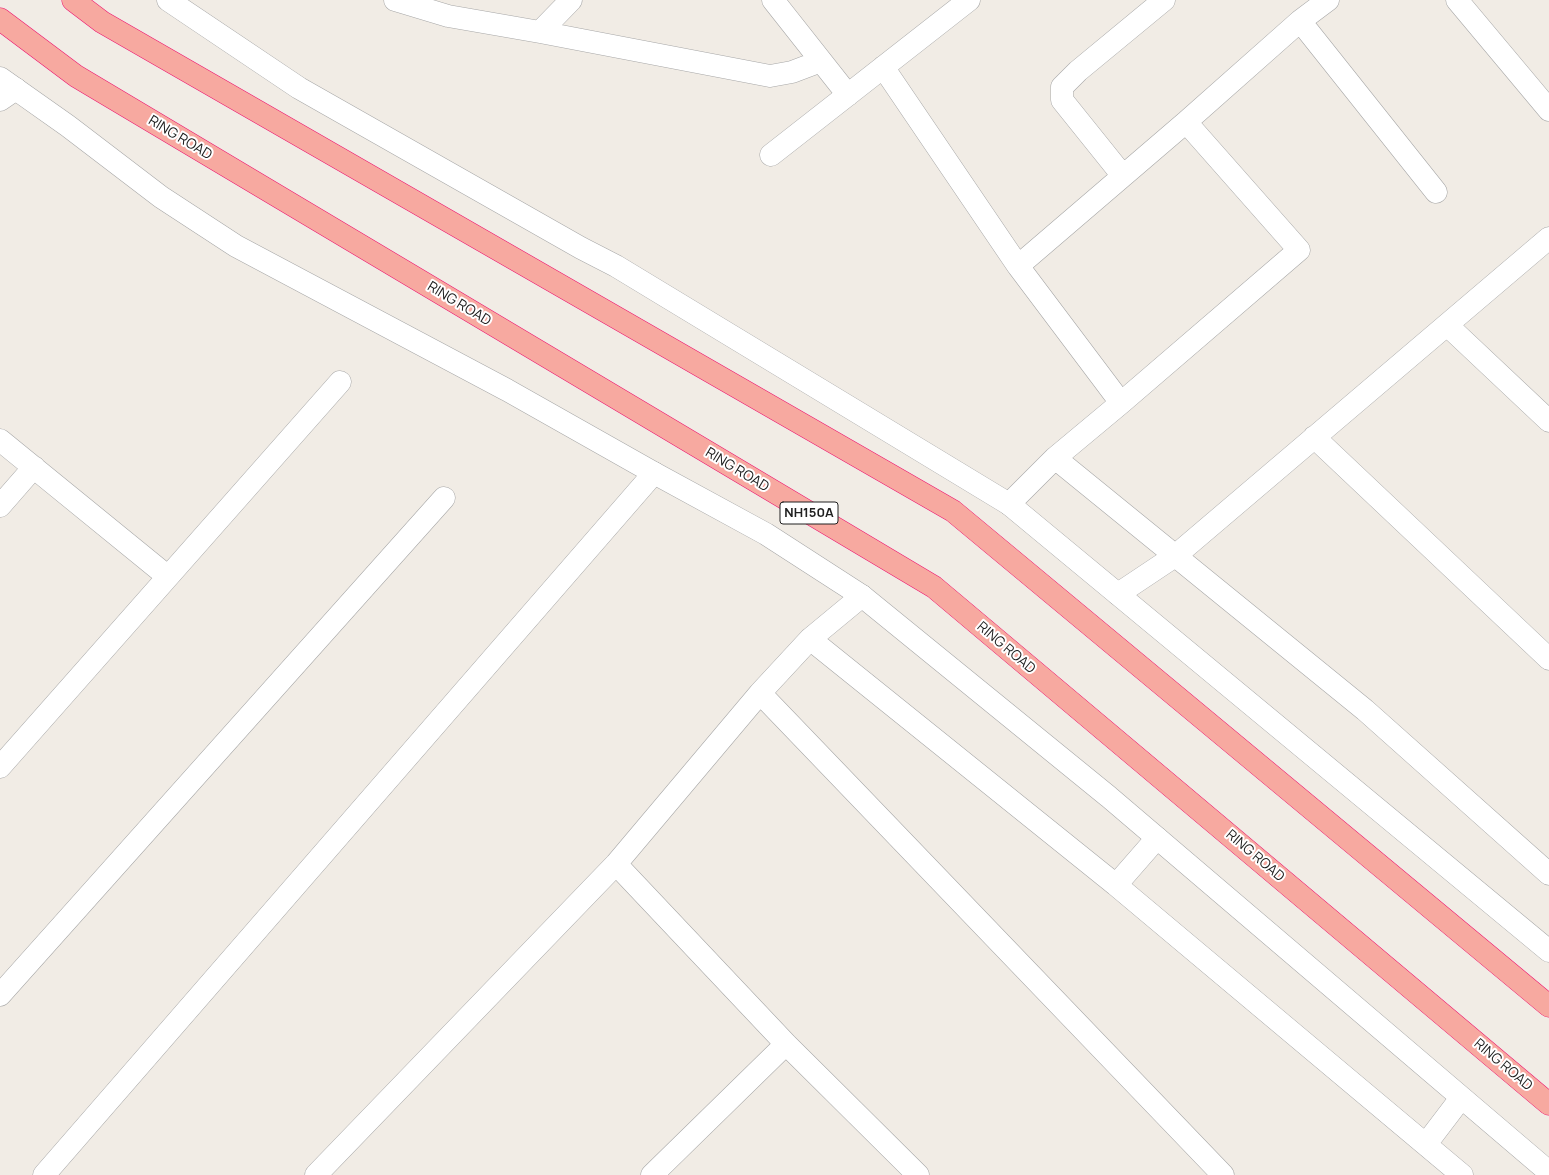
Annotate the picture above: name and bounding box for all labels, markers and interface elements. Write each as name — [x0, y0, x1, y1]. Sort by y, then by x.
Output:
street label: RING ROAD — [145, 112, 215, 164]
street label: RING ROAD — [424, 278, 494, 330]
street label: RING ROAD — [702, 444, 772, 496]
road number: NH150A — [780, 502, 838, 524]
street label: RING ROAD — [973, 619, 1039, 677]
street label: RING ROAD — [1222, 827, 1288, 885]
street label: RING ROAD — [1470, 1036, 1536, 1094]

